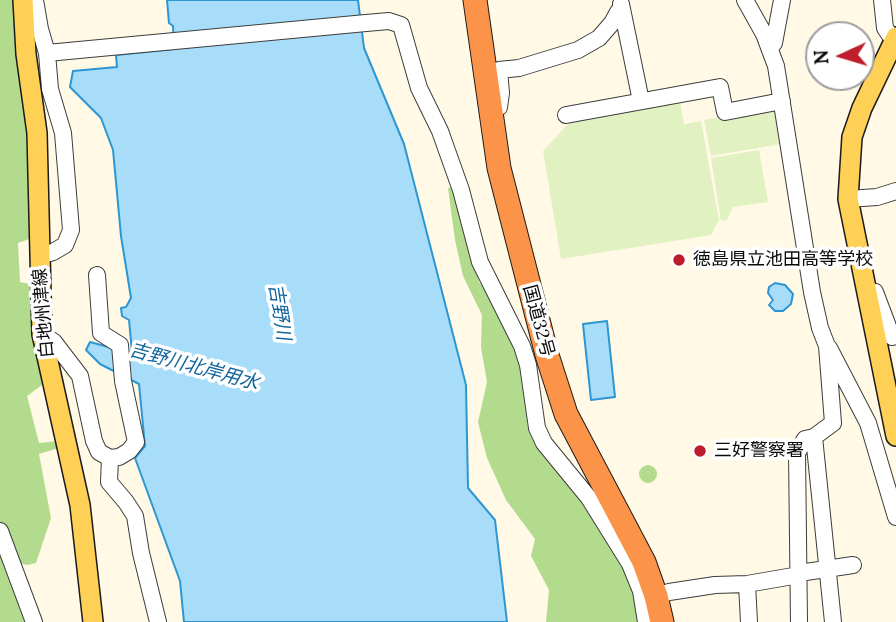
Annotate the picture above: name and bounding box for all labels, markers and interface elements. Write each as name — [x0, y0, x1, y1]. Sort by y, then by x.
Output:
north arrow — [805, 21, 875, 91]
text: N — [809, 49, 834, 65]
place label: 徳島県立池田高等学校 — [693, 249, 873, 271]
marker: 徳島県立池田高等学校 — [671, 252, 687, 268]
street label: 白地州津線 — [29, 267, 59, 359]
water label: 吉野川 — [263, 282, 295, 342]
street label: 国道32号 — [518, 283, 558, 359]
water label: 吉野川北岸用水 — [127, 339, 261, 395]
place label: 三好警察署 — [714, 440, 804, 462]
marker: 三好警察署 — [692, 443, 708, 459]

